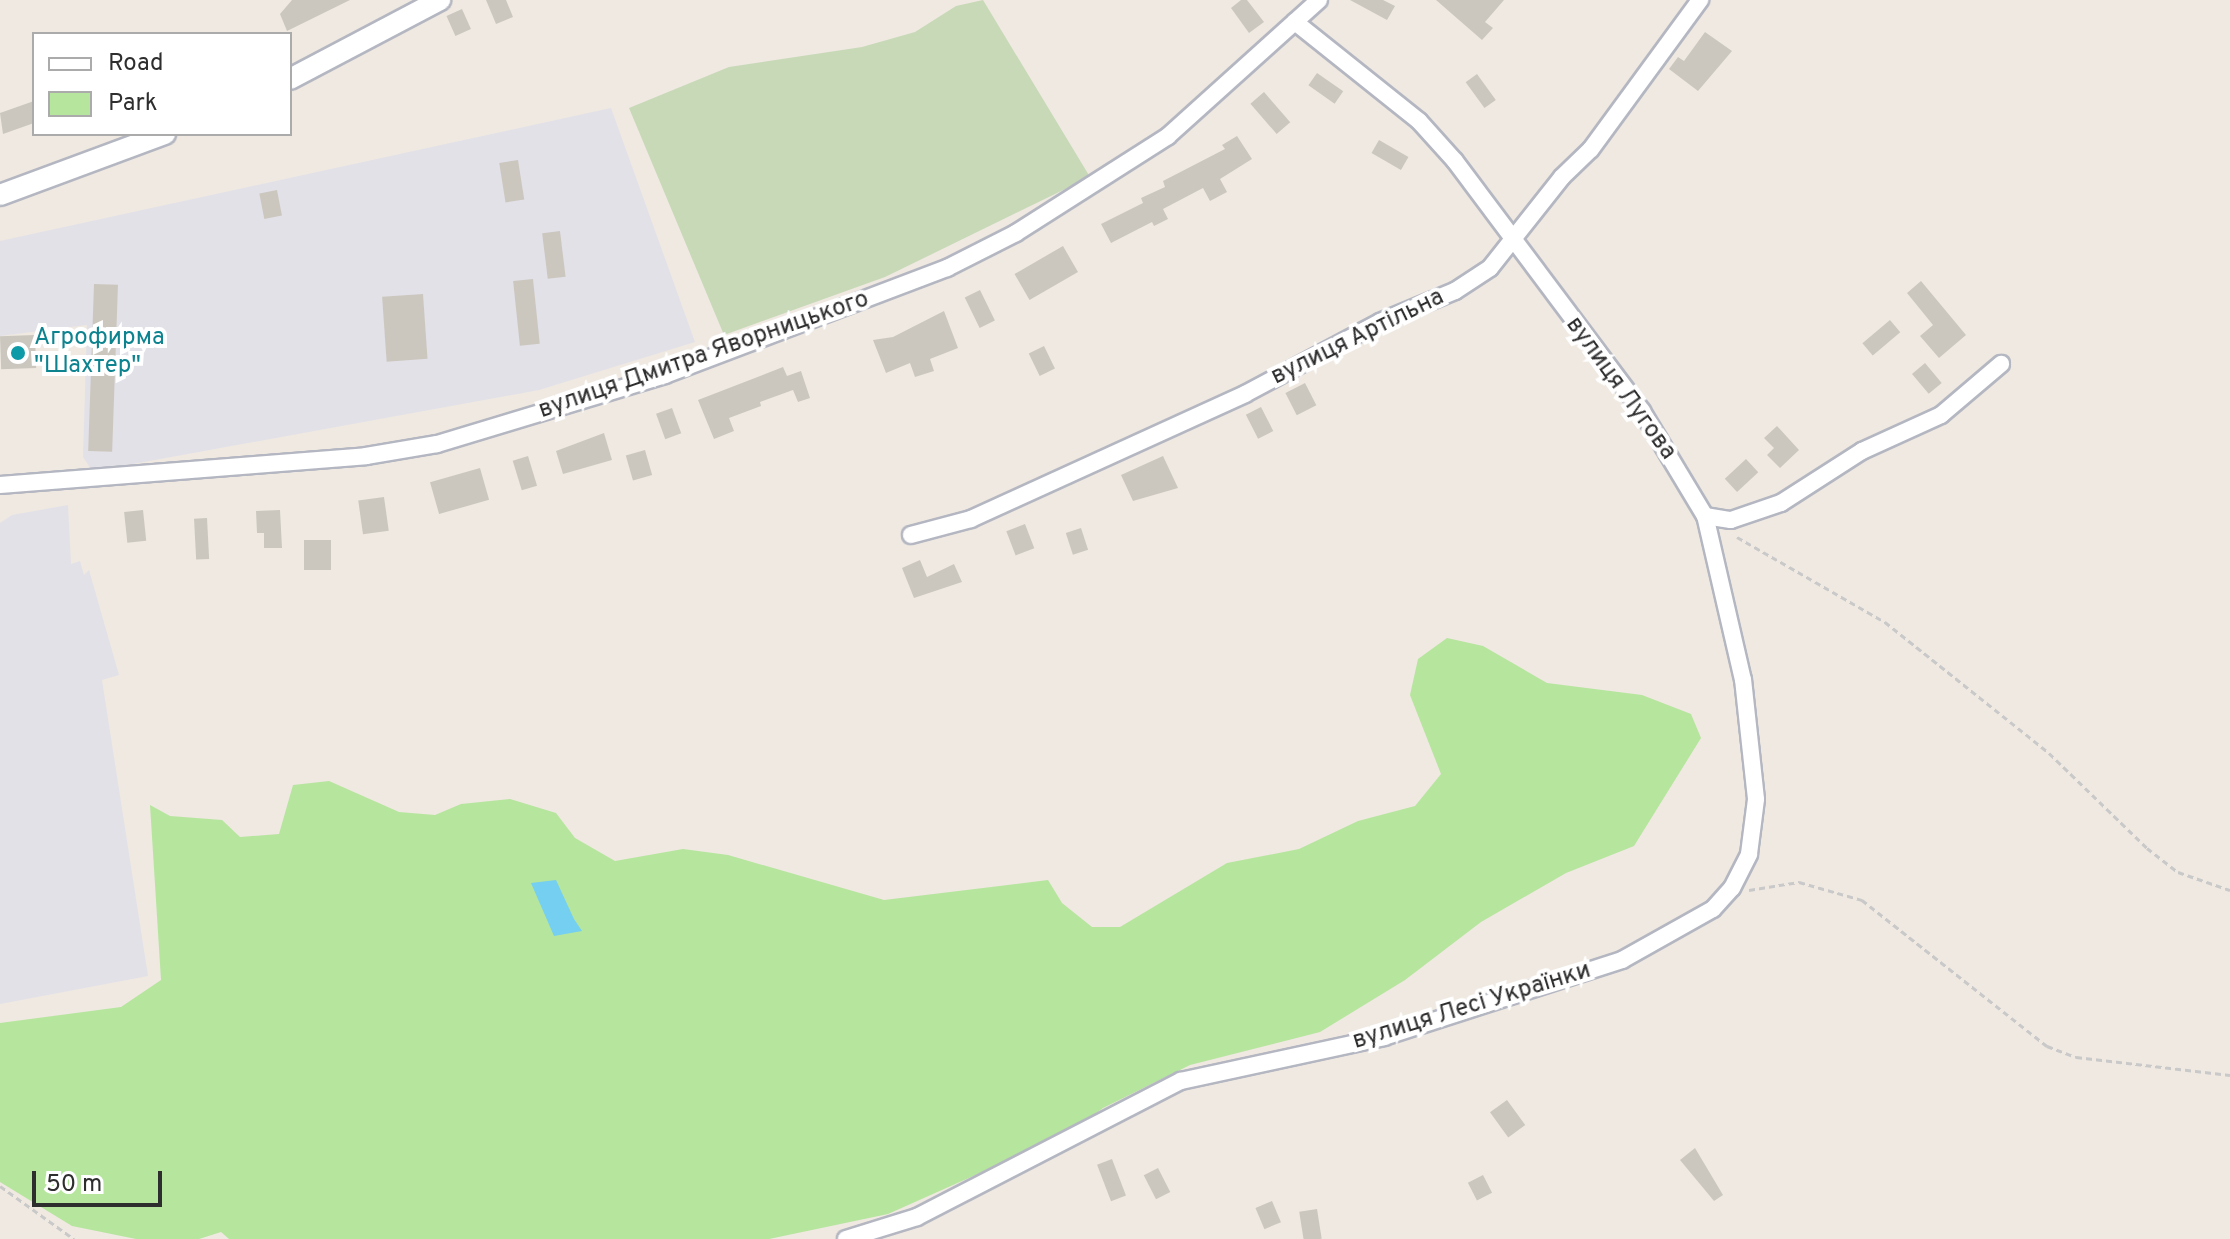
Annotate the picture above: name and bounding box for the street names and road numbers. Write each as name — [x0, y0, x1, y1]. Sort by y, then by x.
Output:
street label: вулиця Артільна — [1267, 284, 1449, 392]
street label: вулиця Дмитра Яворницького — [535, 286, 873, 426]
street label: вулиця Лугова — [1558, 312, 1682, 466]
street label: вулиця Лесі Українки — [1350, 957, 1594, 1057]

